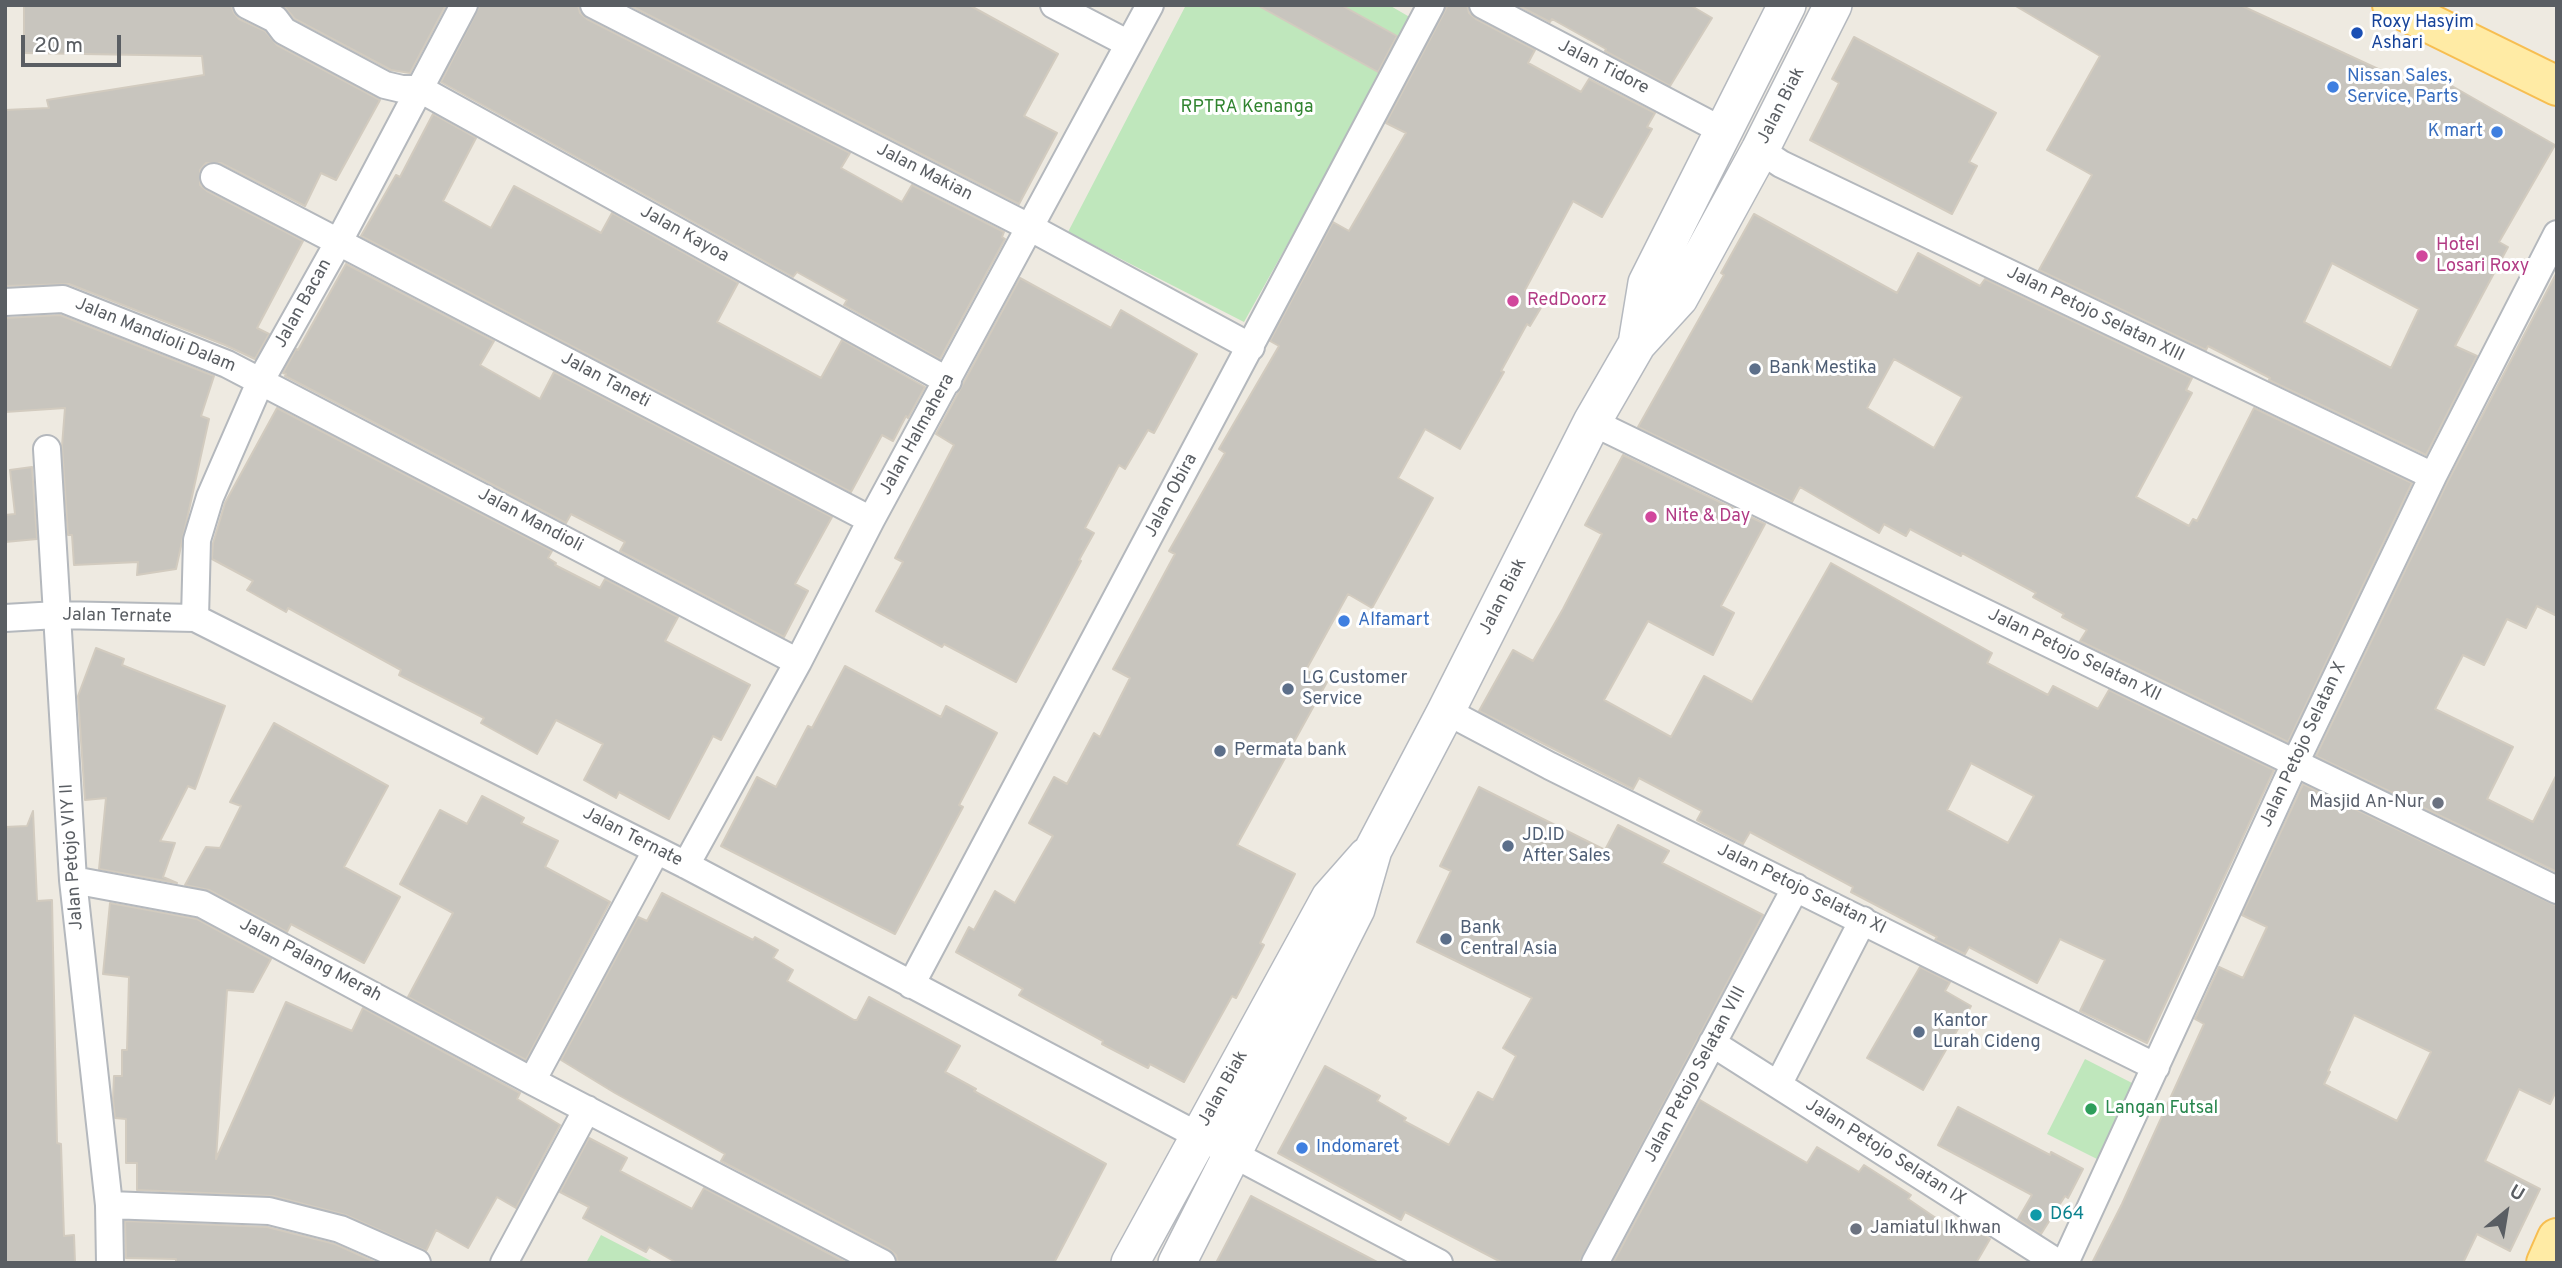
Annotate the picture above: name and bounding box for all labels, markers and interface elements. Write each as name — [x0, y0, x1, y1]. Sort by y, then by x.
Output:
place label: Roxy Hasyim Ashari — [2371, 12, 2474, 54]
scale bar — [24, 21, 124, 65]
marker: Roxy Hasyim Ashari — [2349, 25, 2365, 41]
text: 20 m — [34, 33, 83, 60]
street label: Jalan Tidore — [1554, 36, 1652, 100]
street label: Jalan Biak — [1753, 64, 1811, 148]
place label: Nissan Sales, Service, Parts — [2347, 66, 2458, 108]
marker: Nissan Sales, Service, Parts — [2325, 79, 2341, 95]
park label: RPTRA Kenanga — [1181, 97, 1313, 119]
place label: K mart — [2428, 121, 2483, 143]
marker: K mart — [2489, 124, 2505, 140]
street label: Jalan Makian — [872, 139, 976, 207]
street label: Jalan Kayoa — [636, 202, 732, 268]
place label: Hotel Losari Roxy — [2436, 235, 2529, 278]
marker: Hotel Losari Roxy — [2414, 248, 2430, 264]
street label: Jalan Bacan — [271, 256, 337, 352]
street label: Jalan Petojo Selatan XIII — [2003, 263, 2187, 367]
place label: RedDoorz — [1527, 290, 1607, 312]
marker: RedDoorz — [1505, 293, 1521, 309]
street label: Jalan Mandioli Dalam — [71, 294, 239, 378]
street label: Jalan Taneti — [557, 348, 653, 414]
place label: Bank Mestika — [1769, 358, 1876, 380]
marker: Bank Mestika — [1747, 361, 1763, 377]
street label: Jalan Halmahera — [876, 371, 960, 499]
street label: Jalan Obira — [1141, 450, 1203, 542]
street label: Jalan Mandioli — [474, 484, 586, 558]
place label: Nite & Day — [1665, 506, 1750, 528]
marker: Nite & Day — [1643, 509, 1659, 525]
street label: Jalan Biak — [1475, 555, 1533, 639]
street label: Jalan Ternate — [62, 605, 172, 629]
street label: Jalan Petojo Selatan XII — [1984, 605, 2164, 707]
place label: Alfamart — [1358, 610, 1430, 632]
marker: Alfamart — [1336, 613, 1352, 629]
street label: Jalan Petojo Selatan X — [2256, 659, 2352, 831]
place label: LG Customer Service — [1302, 668, 1407, 710]
marker: LG Customer Service — [1280, 681, 1296, 697]
place label: Permata bank — [1234, 740, 1347, 762]
marker: Permata bank — [1212, 743, 1228, 759]
street label: Jalan Petojo VIY II — [57, 783, 89, 931]
place label: Masjid An-Nur — [2309, 792, 2424, 814]
marker: Masjid An-Nur — [2430, 795, 2446, 811]
street label: Jalan Ternate — [578, 804, 686, 872]
place label: JD.ID After Sales — [1522, 825, 1611, 868]
marker: JD.ID After Sales — [1500, 838, 1516, 854]
street label: Jalan Petojo Selatan XI — [1713, 840, 1889, 940]
street label: Jalan Palang Merah — [235, 914, 385, 1008]
place label: Bank Central Asia — [1460, 918, 1557, 960]
marker: Bank Central Asia — [1438, 931, 1454, 947]
street label: Jalan Petojo Selatan VIII — [1640, 983, 1752, 1167]
place label: Kantor Lurah Cideng — [1933, 1011, 2041, 1054]
marker: Kantor Lurah Cideng — [1911, 1024, 1927, 1040]
street label: Jalan Biak — [1194, 1047, 1254, 1131]
street label: Jalan Petojo Selatan IX — [1801, 1095, 1969, 1211]
place label: Langan Futsal — [2105, 1098, 2218, 1120]
marker: Langan Futsal — [2083, 1101, 2099, 1117]
place label: Indomaret — [1316, 1137, 1399, 1159]
marker: Indomaret — [1294, 1140, 1310, 1156]
north arrow — [2471, 1177, 2541, 1247]
text: U — [2505, 1180, 2528, 1208]
place label: D64 — [2050, 1204, 2084, 1226]
marker: D64 — [2028, 1207, 2044, 1223]
place label: Jamiatul Ikhwan — [1870, 1218, 2001, 1240]
marker: Jamiatul Ikhwan — [1848, 1221, 1864, 1237]

